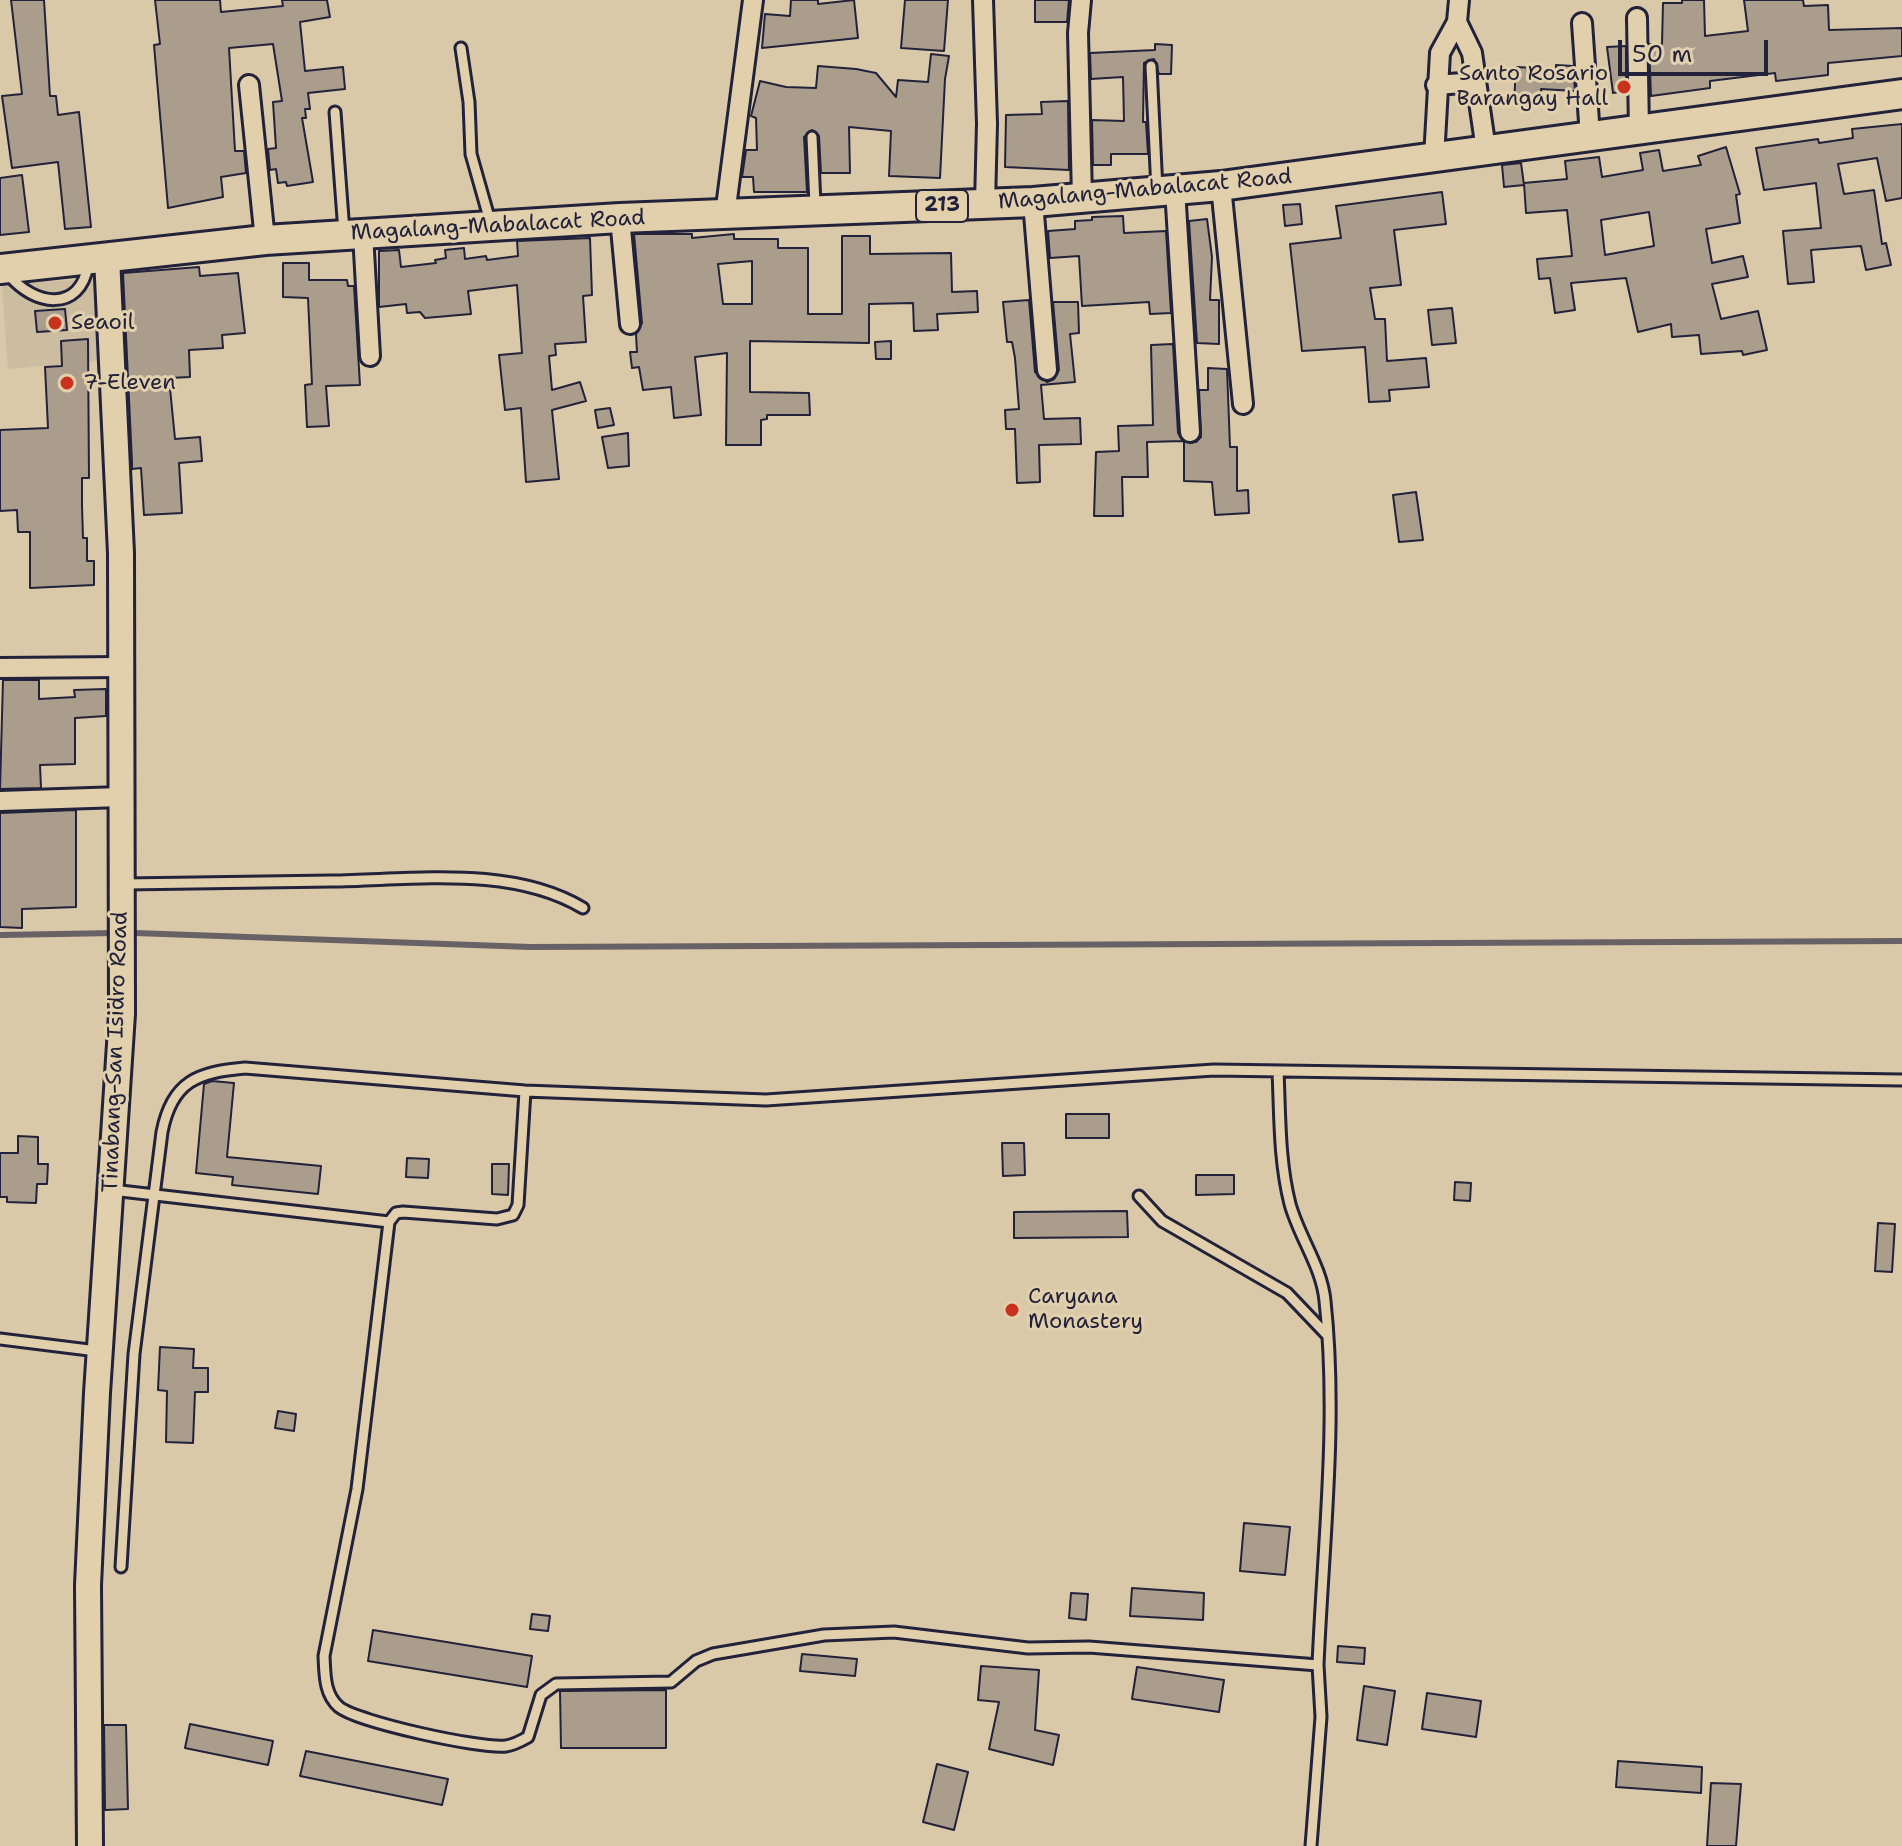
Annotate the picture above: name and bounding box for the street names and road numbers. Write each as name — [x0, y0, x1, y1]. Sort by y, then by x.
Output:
street label: Magalang-Mabalacat Road — [997, 164, 1293, 216]
road number: 213 — [916, 190, 968, 222]
street label: Magalang-Mabalacat Road — [350, 205, 646, 247]
street label: Tinabang-San Isidro Road — [98, 911, 134, 1193]

